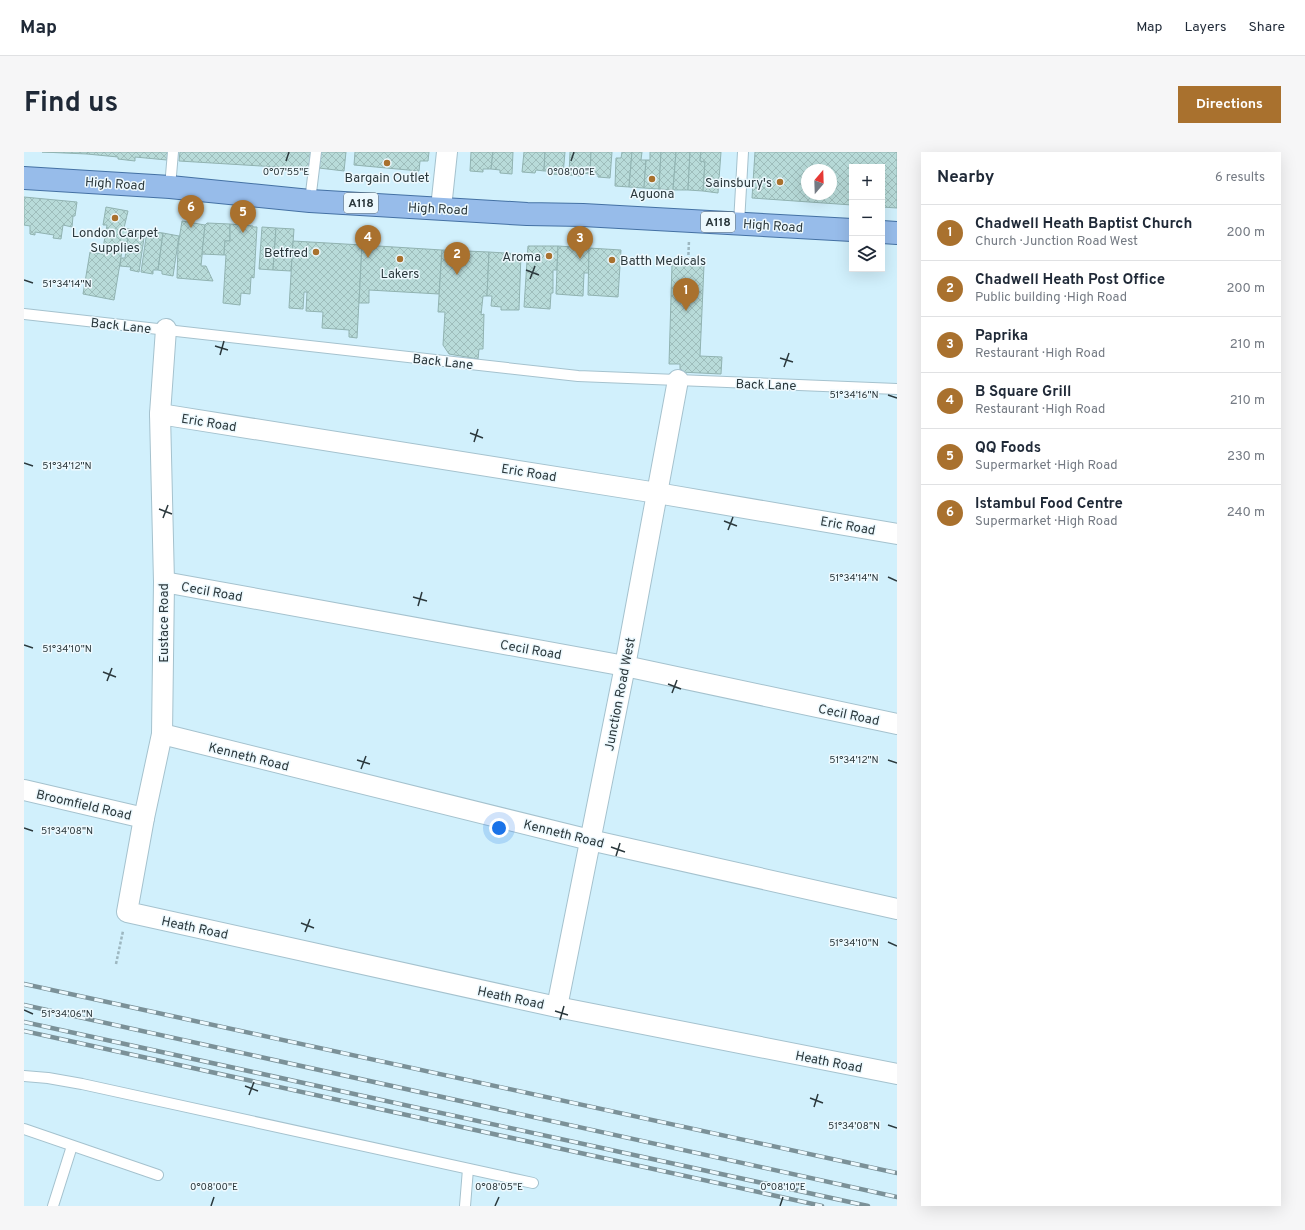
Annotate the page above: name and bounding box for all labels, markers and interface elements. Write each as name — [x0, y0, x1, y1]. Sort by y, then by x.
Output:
text: Map — [20, 16, 57, 40]
text: Map — [1136, 19, 1162, 36]
text: Layers — [1184, 19, 1226, 36]
text: Share — [1248, 19, 1285, 36]
text: Find us — [24, 86, 118, 122]
button: Directions — [1178, 86, 1281, 123]
marker: Bargain Outlet — [382, 158, 392, 168]
north arrow — [801, 164, 837, 200]
map controls — [849, 164, 885, 272]
button: + — [849, 164, 885, 200]
text: 0°07'55"E — [263, 166, 309, 179]
text: 0°08'00"E — [547, 166, 595, 179]
text: Nearby — [937, 167, 994, 189]
text: 6 results — [1215, 170, 1265, 186]
place label: Bargain Outlet — [345, 171, 430, 187]
marker: Aguona — [647, 174, 657, 184]
street label: High Road — [84, 175, 145, 195]
place label: Sainsbury's — [705, 176, 772, 192]
marker: Sainsbury's — [775, 177, 785, 187]
place label: Aguona — [630, 187, 674, 203]
road number: A118 — [344, 193, 378, 213]
pin: 6 — [178, 195, 204, 228]
pin: 5 — [230, 200, 256, 233]
street label: High Road — [407, 200, 468, 220]
button: − — [849, 200, 885, 236]
road number: A118 — [701, 212, 735, 232]
marker: London Carpet Supplies — [110, 213, 120, 223]
text: Chadwell Heath Baptist Church — [975, 215, 1192, 234]
street label: High Road — [742, 217, 803, 237]
pin: 4 — [355, 225, 381, 258]
text: 1 — [947, 225, 953, 241]
text: 200 m — [1226, 225, 1265, 241]
place label: London Carpet Supplies — [72, 226, 158, 257]
pin: 3 — [567, 226, 593, 259]
text: Church · Junction Road West — [975, 234, 1138, 250]
button: layers — [849, 236, 885, 272]
pin: 2 — [444, 242, 470, 275]
place label: Betfred — [264, 246, 308, 262]
marker: Betfred — [311, 247, 321, 257]
place label: Aroma — [502, 250, 541, 266]
marker: Aroma — [544, 251, 554, 261]
marker: Lakers — [395, 254, 405, 264]
place label: Batth Medicals — [620, 254, 706, 270]
marker: Batth Medicals — [607, 255, 617, 265]
place label: Lakers — [381, 267, 419, 283]
text: Chadwell Heath Post Office — [975, 271, 1165, 290]
text: 51°34'14"N — [42, 278, 92, 291]
pin: 1 — [673, 278, 699, 311]
text: 2 — [946, 281, 954, 297]
text: 200 m — [1226, 281, 1265, 297]
text: Public building · High Road — [975, 290, 1127, 306]
street label: Back Lane — [90, 316, 152, 338]
text: Paprika — [975, 327, 1028, 346]
text: 3 — [946, 337, 954, 353]
text: 210 m — [1230, 337, 1265, 353]
text: Restaurant · High Road — [975, 346, 1105, 362]
street label: Back Lane — [412, 352, 474, 374]
street label: Back Lane — [735, 377, 797, 395]
text: B Square Grill — [975, 383, 1071, 402]
text: 51°34'16"N — [829, 389, 879, 402]
text: 4 — [946, 393, 954, 409]
text: 210 m — [1230, 393, 1265, 409]
text: Restaurant · High Road — [975, 402, 1105, 418]
street label: Eric Road — [180, 412, 237, 436]
text: QQ Foods — [975, 439, 1041, 458]
text: 5 — [946, 449, 954, 465]
text: 230 m — [1227, 449, 1265, 465]
text: Supermarket · High Road — [975, 458, 1118, 474]
text: 51°34'12"N — [42, 460, 92, 473]
street label: Eric Road — [500, 462, 557, 486]
text: Istambul Food Centre — [975, 495, 1123, 514]
text: 6 — [946, 505, 954, 521]
text: 240 m — [1227, 505, 1265, 521]
street label: Eric Road — [819, 514, 876, 540]
text: Supermarket · High Road — [975, 514, 1118, 530]
text: 51°34'14"N — [829, 572, 879, 585]
street label: Cecil Road — [180, 580, 244, 606]
street label: Eustace Road — [157, 583, 173, 663]
street label: Junction Road West — [602, 636, 640, 752]
street label: Cecil Road — [499, 638, 563, 664]
text: 51°34'10"N — [42, 643, 92, 656]
street label: Cecil Road — [817, 702, 881, 730]
street label: Kenneth Road — [207, 740, 290, 776]
text: 51°34'12"N — [829, 754, 879, 767]
street label: Broomfield Road — [34, 787, 133, 825]
street label: Kenneth Road — [522, 817, 605, 853]
your location — [489, 818, 509, 838]
text: 51°34'08"N — [41, 825, 93, 838]
street label: Heath Road — [160, 914, 229, 944]
text: 51°34'10"N — [829, 937, 879, 950]
street label: Heath Road — [476, 984, 545, 1014]
text: 51°34'06"N — [41, 1008, 93, 1021]
street label: Heath Road — [794, 1049, 863, 1077]
text: 51°34'08"N — [828, 1120, 880, 1133]
text: 0°08'00"E — [190, 1181, 238, 1194]
text: 0°08'05"E — [475, 1181, 523, 1194]
text: 0°08'10"E — [760, 1181, 806, 1194]

